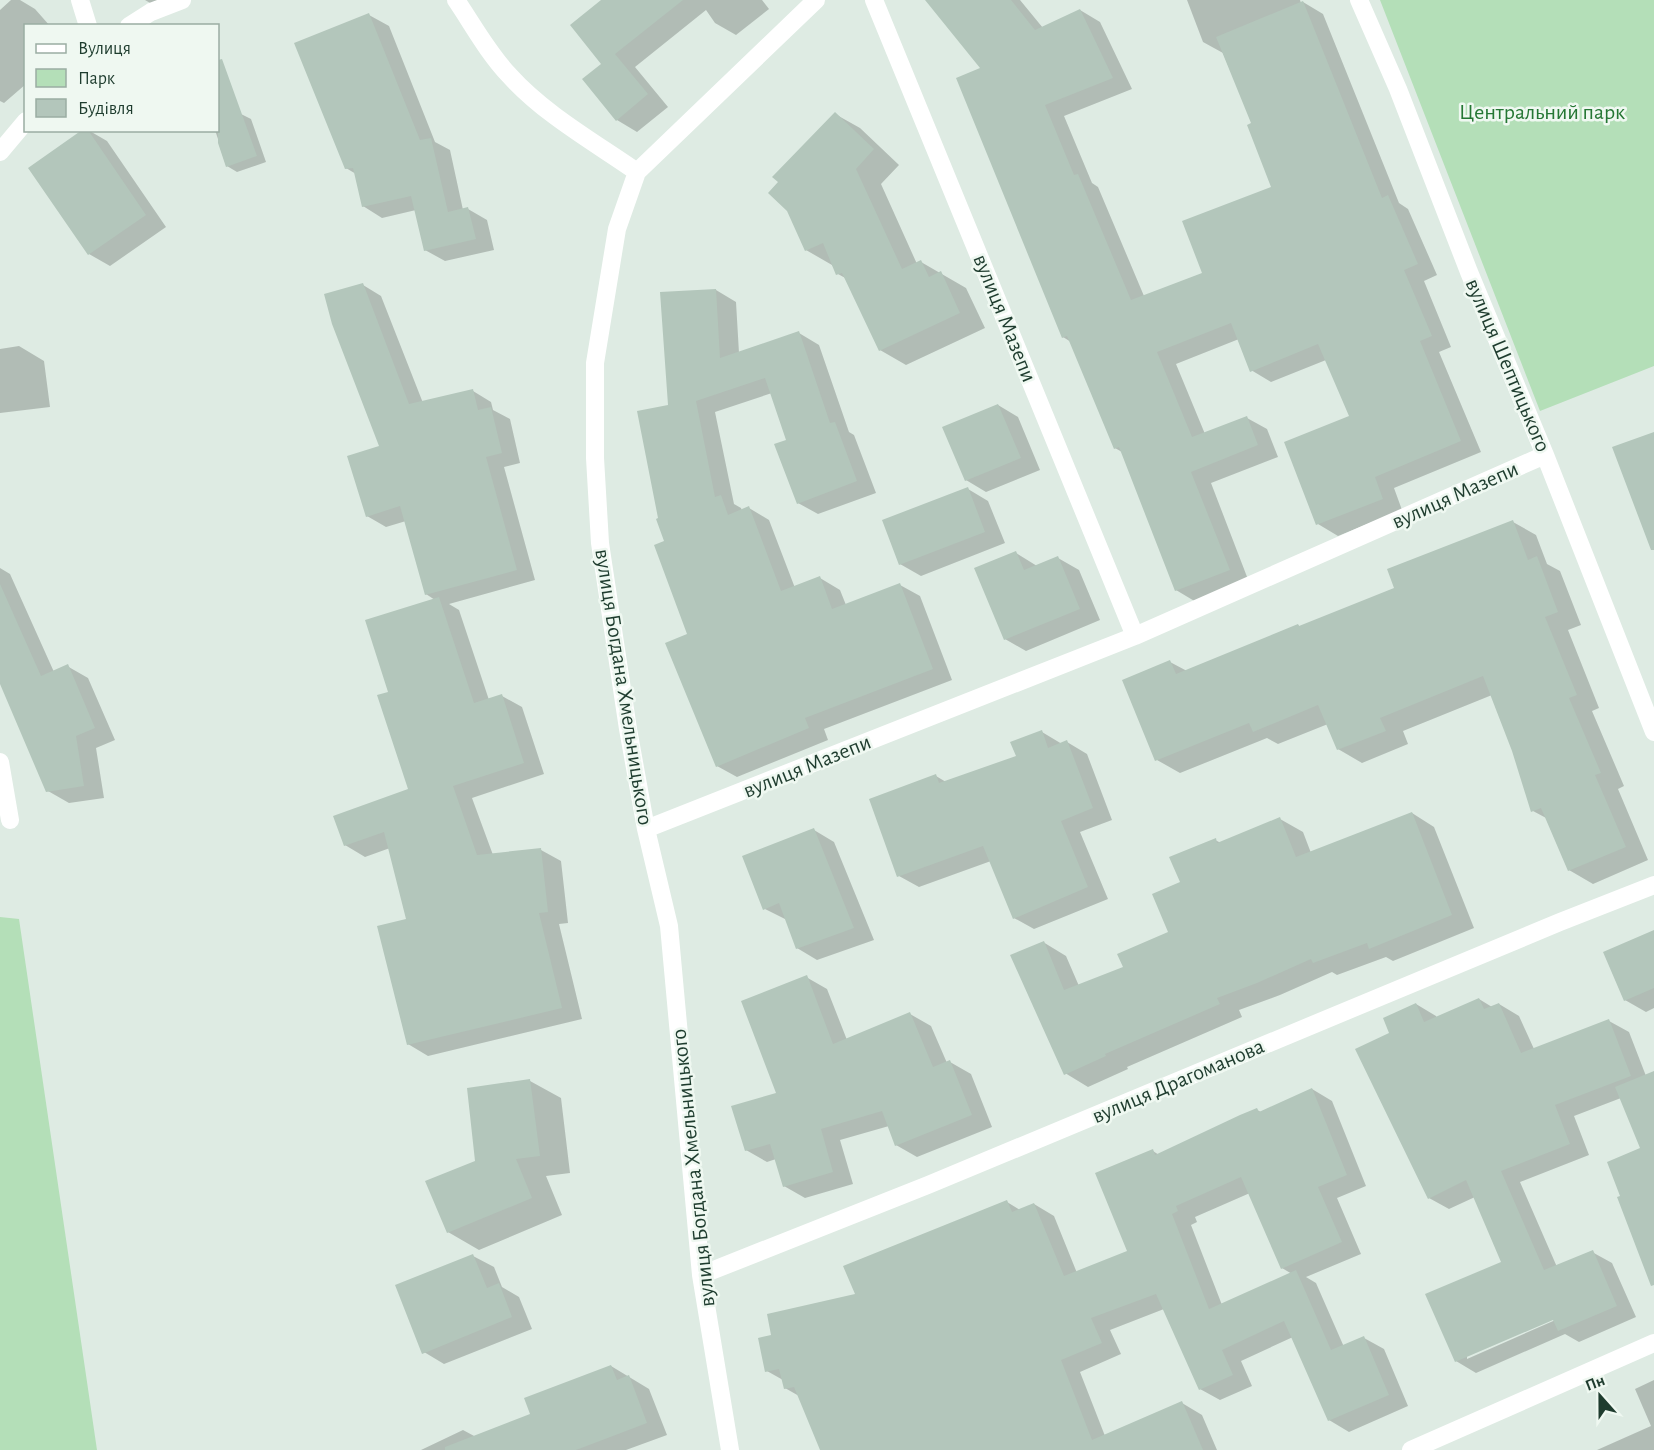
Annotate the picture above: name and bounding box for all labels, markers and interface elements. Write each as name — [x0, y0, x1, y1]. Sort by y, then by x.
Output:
legend — [24, 24, 219, 132]
text: Вулиця — [78, 40, 131, 58]
text: Парк — [78, 70, 116, 88]
text: Будівля — [78, 100, 134, 118]
park label: Центральний парк — [1459, 101, 1625, 123]
street label: вулиця Мазепи — [969, 251, 1041, 385]
street label: вулиця Шептицького — [1462, 275, 1554, 455]
street label: вулиця Мазепи — [1388, 457, 1522, 533]
street label: вулиця Богдана Хмельницького — [591, 547, 657, 827]
street label: вулиця Мазепи — [740, 730, 874, 802]
street label: вулиця Богдана Хмельницького — [667, 1028, 719, 1308]
street label: вулиця Драгоманова — [1089, 1035, 1267, 1127]
north arrow — [1570, 1366, 1630, 1426]
text: Пн — [1583, 1372, 1607, 1394]

